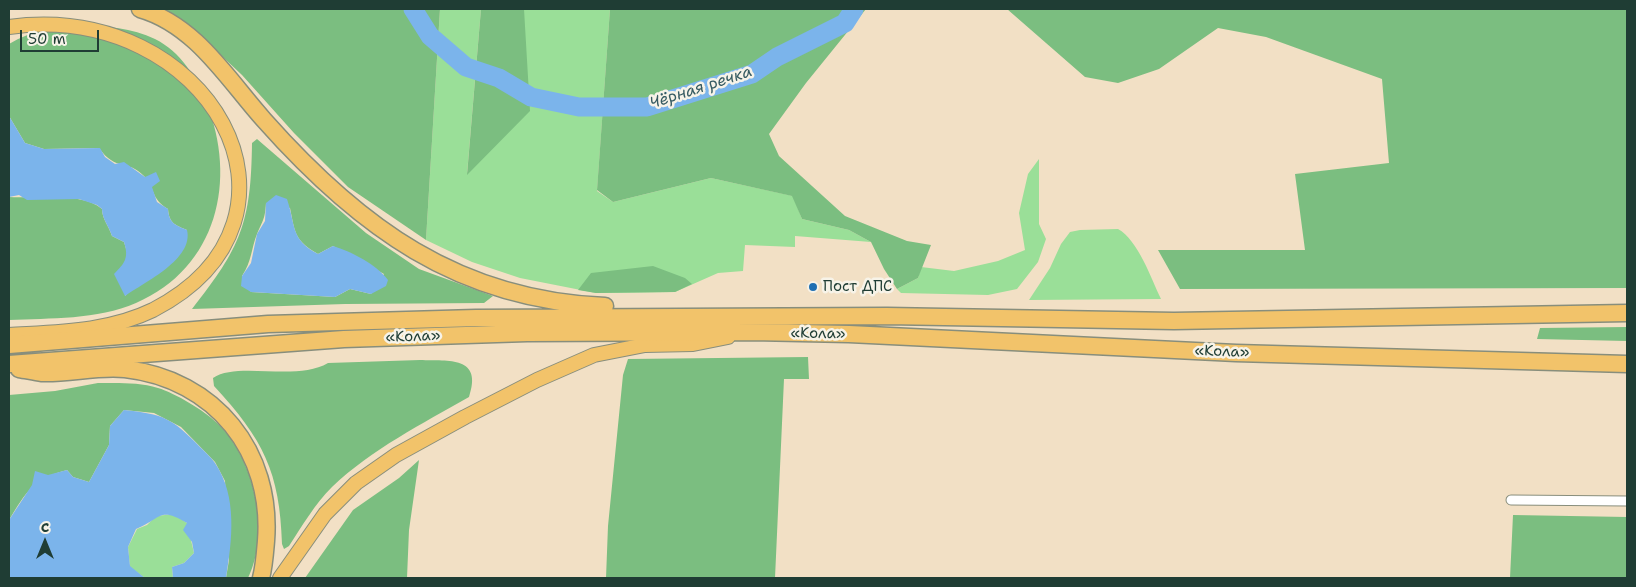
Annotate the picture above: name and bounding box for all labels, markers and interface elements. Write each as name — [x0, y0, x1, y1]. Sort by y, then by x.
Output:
scale bar — [22, 20, 101, 52]
text: 50 m — [28, 29, 66, 49]
water label: Чёрная речка — [647, 62, 755, 114]
place label: Пост ДПС — [823, 278, 892, 296]
marker: Пост ДПС — [807, 281, 819, 293]
street label: «Кола» — [791, 325, 845, 343]
street label: «Кола» — [385, 327, 441, 347]
street label: «Кола» — [1194, 342, 1250, 362]
north arrow — [20, 517, 70, 567]
text: С — [41, 518, 49, 536]

